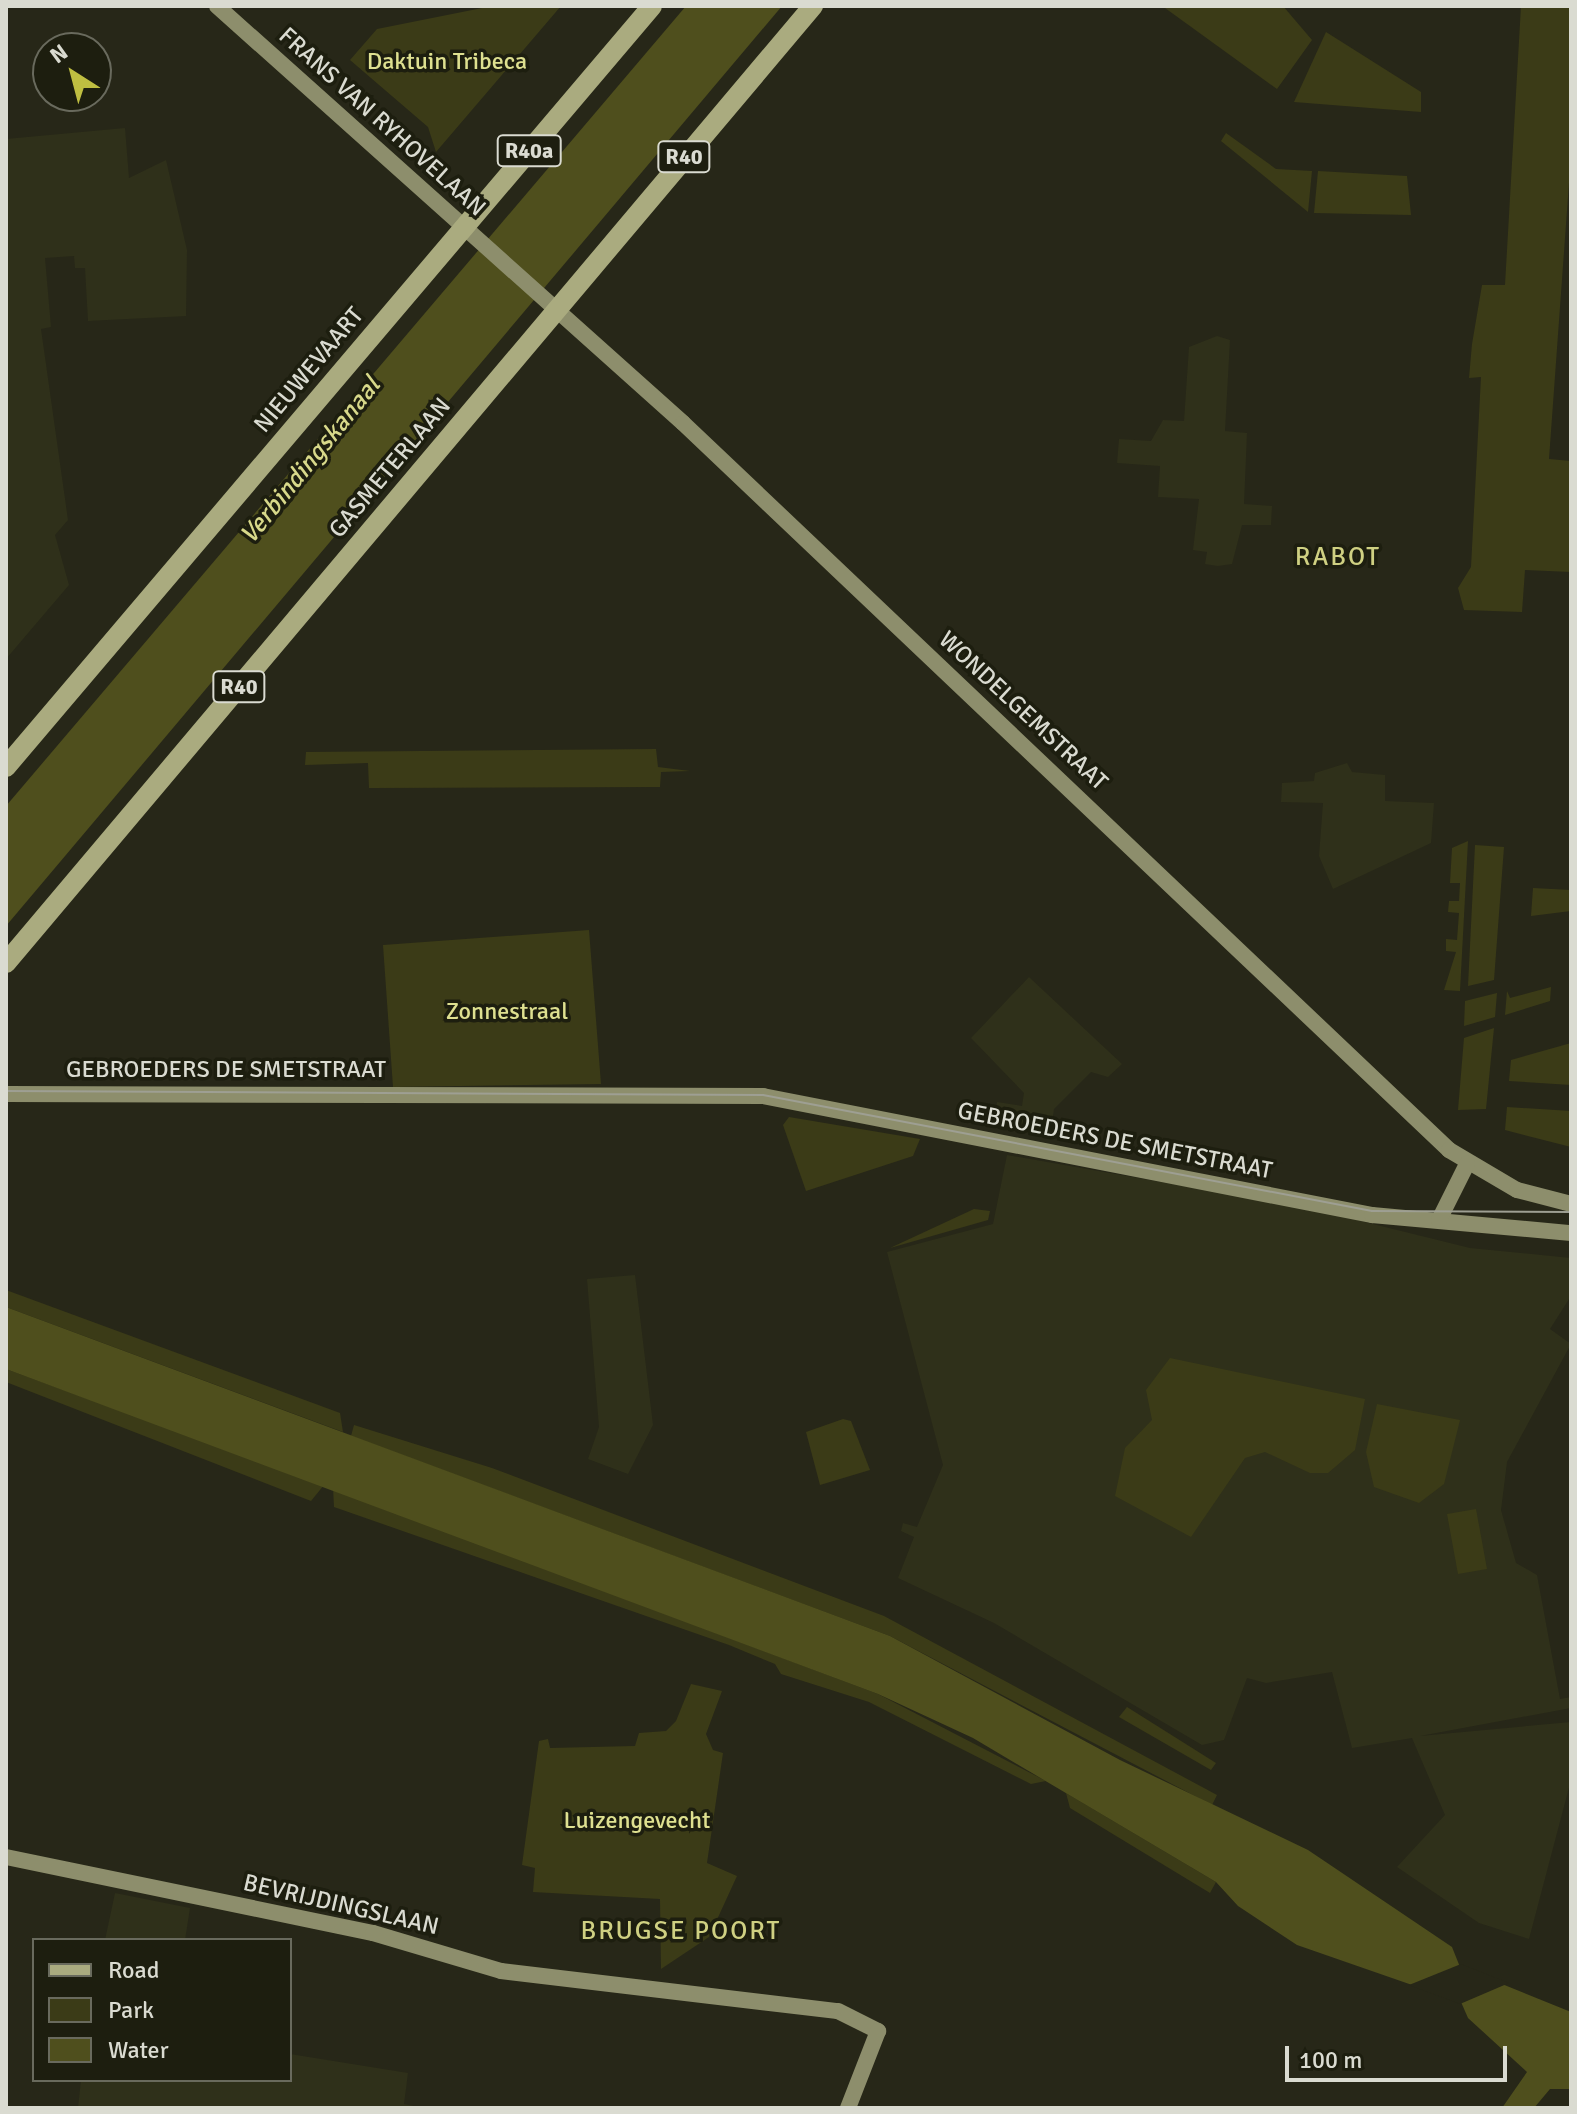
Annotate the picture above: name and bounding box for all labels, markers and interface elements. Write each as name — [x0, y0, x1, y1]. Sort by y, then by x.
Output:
street label: FRANS VAN RYHOVELAAN — [273, 22, 491, 222]
north arrow — [32, 32, 112, 112]
text: N — [45, 38, 73, 69]
park label: Daktuin Tribeca — [367, 48, 527, 76]
road number: R40a — [495, 133, 563, 169]
road number: R40 — [656, 139, 712, 175]
street label: NIEUWEVAART — [248, 301, 370, 439]
water label: Verbindingskanaal — [234, 371, 388, 551]
street label: GASMETERLAAN — [323, 392, 457, 544]
district label: RABOT — [1295, 542, 1381, 574]
street label: WONDELGEMSTRAAT — [933, 625, 1113, 797]
road number: R40 — [211, 669, 267, 705]
park label: Zonnestraal — [446, 998, 568, 1026]
street label: GEBROEDERS DE SMETSTRAAT — [66, 1056, 386, 1084]
street label: GEBROEDERS DE SMETSTRAAT — [955, 1096, 1275, 1186]
park label: Luizengevecht — [564, 1807, 710, 1835]
street label: BEVRIJDINGSLAAN — [240, 1869, 442, 1941]
district label: BRUGSE POORT — [581, 1916, 781, 1948]
legend — [32, 1938, 292, 2082]
text: Road — [108, 1955, 159, 1985]
text: Park — [108, 1995, 154, 2025]
scale bar — [1289, 2030, 1511, 2080]
text: Water — [108, 2035, 168, 2065]
text: 100 m — [1299, 2045, 1362, 2075]

